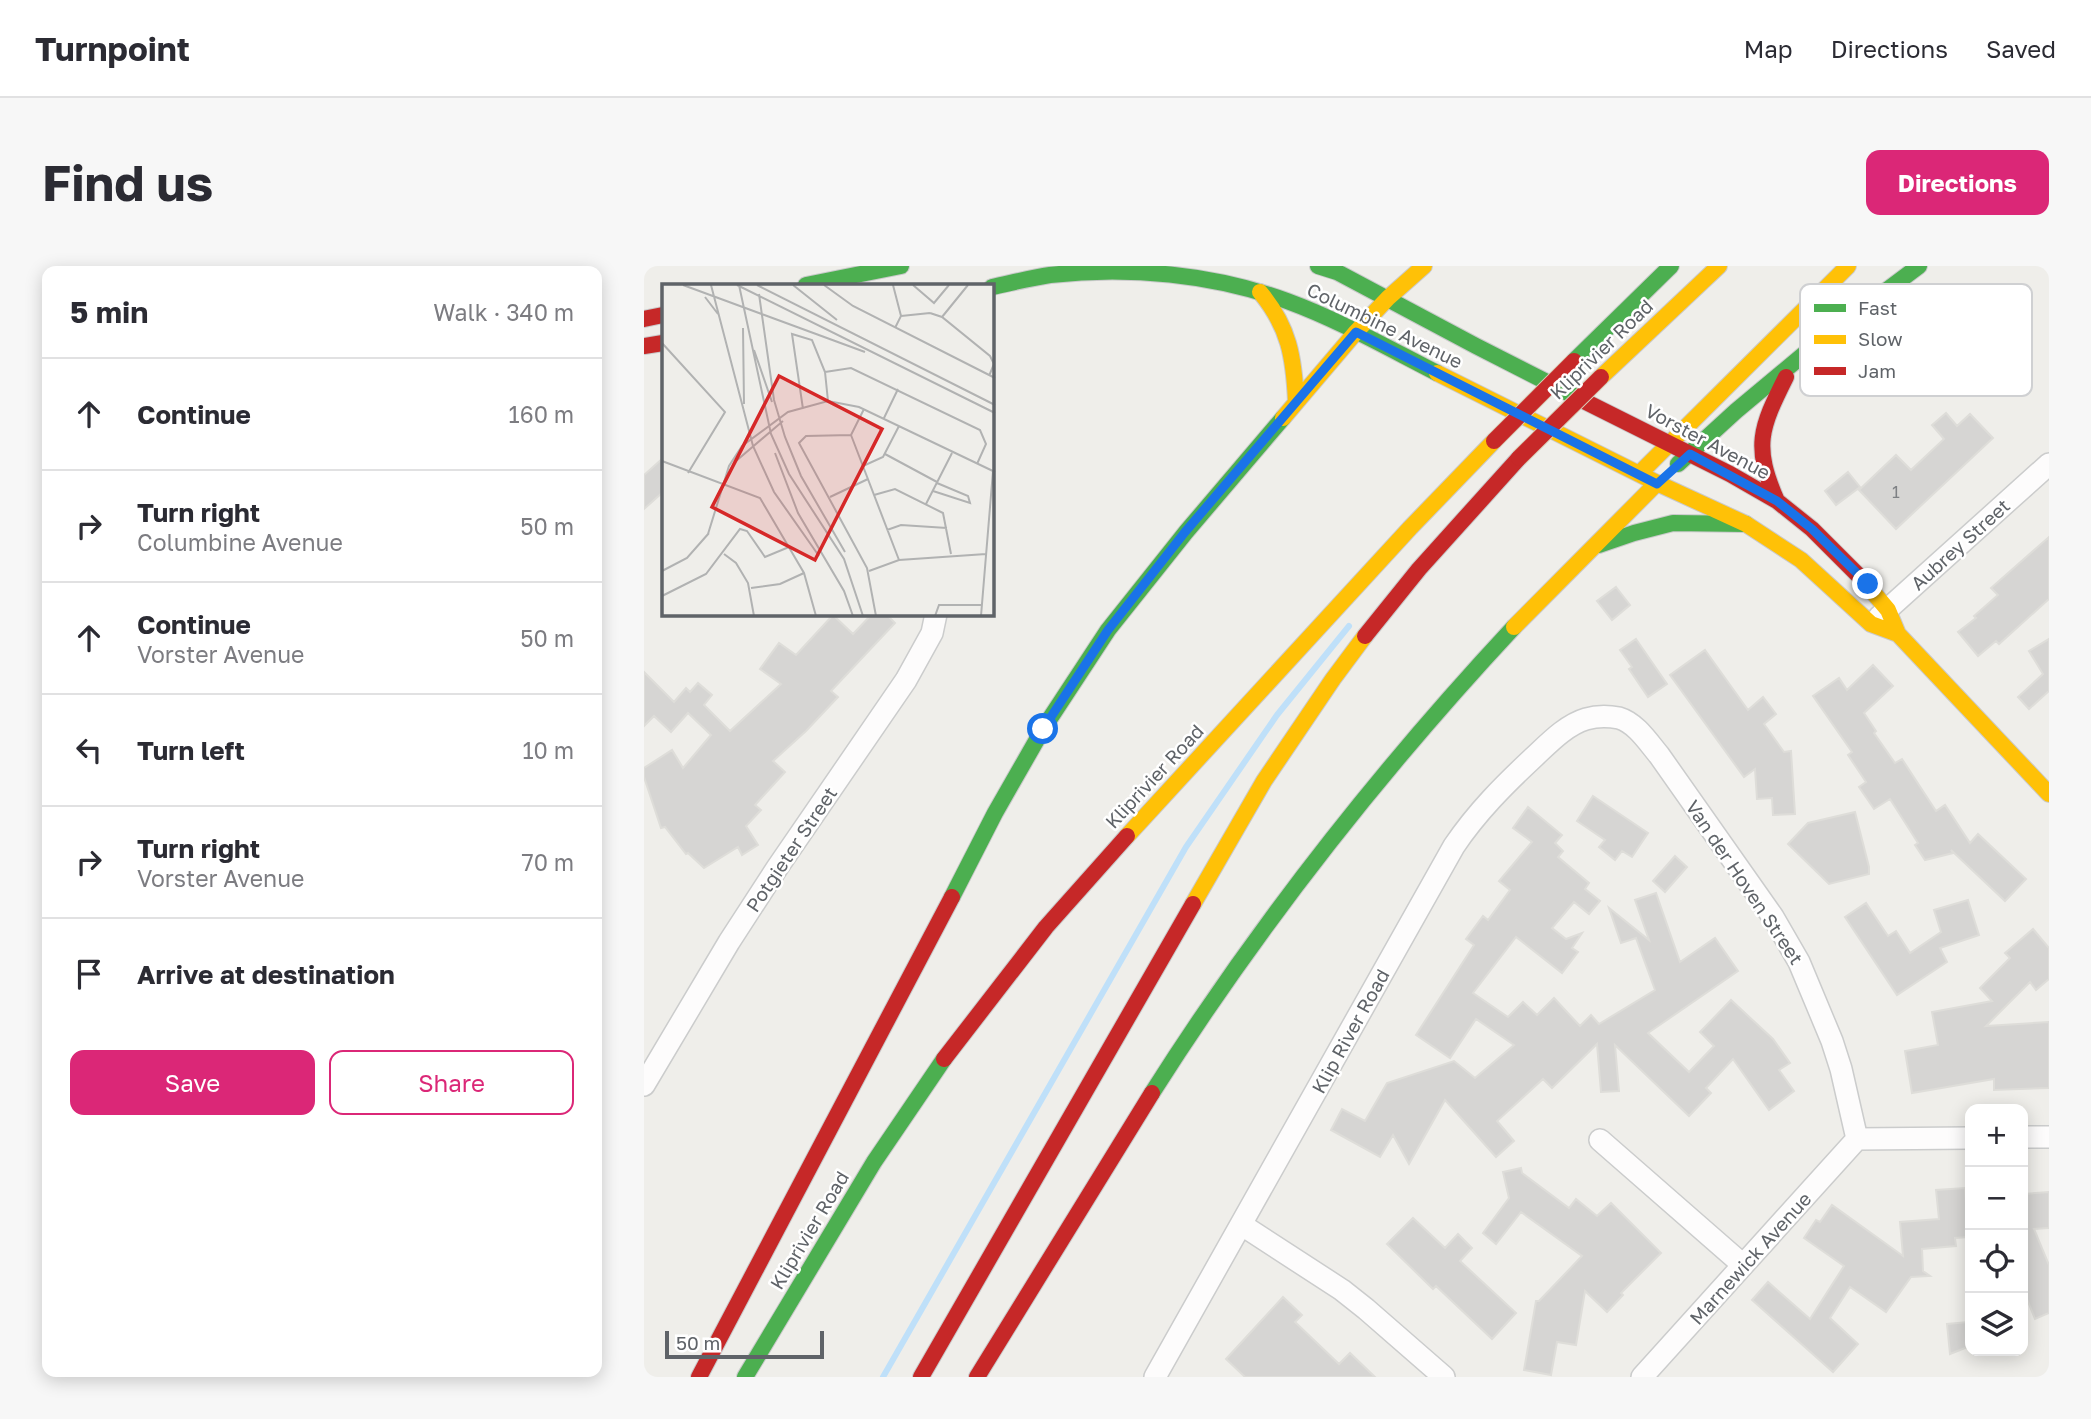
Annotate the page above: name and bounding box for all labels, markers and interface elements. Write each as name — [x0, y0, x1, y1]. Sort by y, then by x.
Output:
text: Turnpoint — [35, 29, 190, 68]
text: Map — [1744, 34, 1793, 63]
text: Directions — [1831, 34, 1948, 63]
text: Saved — [1986, 34, 2056, 63]
button: Directions — [1866, 150, 2049, 215]
text: Find us — [42, 153, 213, 212]
street label: Columbine Avenue — [1304, 277, 1466, 373]
inset map — [662, 284, 994, 616]
legend — [1800, 284, 2032, 396]
text: 5 min — [70, 294, 148, 330]
street label: Kliprivier Road — [1545, 294, 1657, 404]
text: Fast — [1858, 296, 1897, 319]
text: Walk · 340 m — [433, 298, 574, 326]
text: Slow — [1858, 327, 1903, 350]
text: Jam — [1858, 359, 1896, 382]
icon: ahead — [70, 395, 108, 433]
street label: Vorster Avenue — [1642, 398, 1774, 484]
text: Continue — [137, 399, 251, 430]
text: 160 m — [509, 400, 574, 428]
house number: 1 — [1892, 482, 1900, 502]
street label: Aubrey Street — [1906, 494, 2014, 594]
text: Turn right — [137, 497, 260, 528]
icon: right — [70, 507, 108, 545]
text: 50 m — [520, 512, 574, 540]
text: Columbine Avenue — [137, 528, 343, 556]
route end — [1852, 568, 1883, 599]
text: Continue — [137, 609, 251, 640]
icon: ahead — [70, 619, 108, 657]
text: 50 m — [520, 624, 574, 652]
text: Vorster Avenue — [137, 640, 304, 668]
route start — [1027, 713, 1058, 744]
street label: Kliprivier Road — [1100, 719, 1208, 833]
icon: left — [70, 731, 108, 769]
text: Turn left — [137, 735, 245, 766]
text: 10 m — [522, 736, 574, 764]
street label: Potgieter Street — [741, 782, 841, 916]
street label: Van der Hoven Street — [1681, 796, 1809, 968]
text: Turn right — [137, 833, 260, 864]
icon: right — [70, 843, 108, 881]
text: 70 m — [521, 848, 574, 876]
text: Vorster Avenue — [137, 864, 304, 892]
icon: arrive — [70, 955, 108, 993]
text: Arrive at destination — [137, 959, 395, 990]
street label: Klip River Road — [1306, 965, 1394, 1097]
button: Save — [70, 1050, 315, 1115]
button: Share — [329, 1050, 574, 1115]
map controls — [1965, 1104, 2028, 1356]
button: + — [1965, 1104, 2028, 1167]
street label: Kliprivier Road — [765, 1167, 853, 1293]
button: − — [1965, 1167, 2028, 1230]
street label: Marnewick Avenue — [1684, 1187, 1816, 1329]
button: locate — [1965, 1230, 2028, 1293]
button: layers — [1965, 1293, 2028, 1356]
scale bar — [665, 1328, 824, 1360]
text: 50 m — [676, 1331, 720, 1354]

